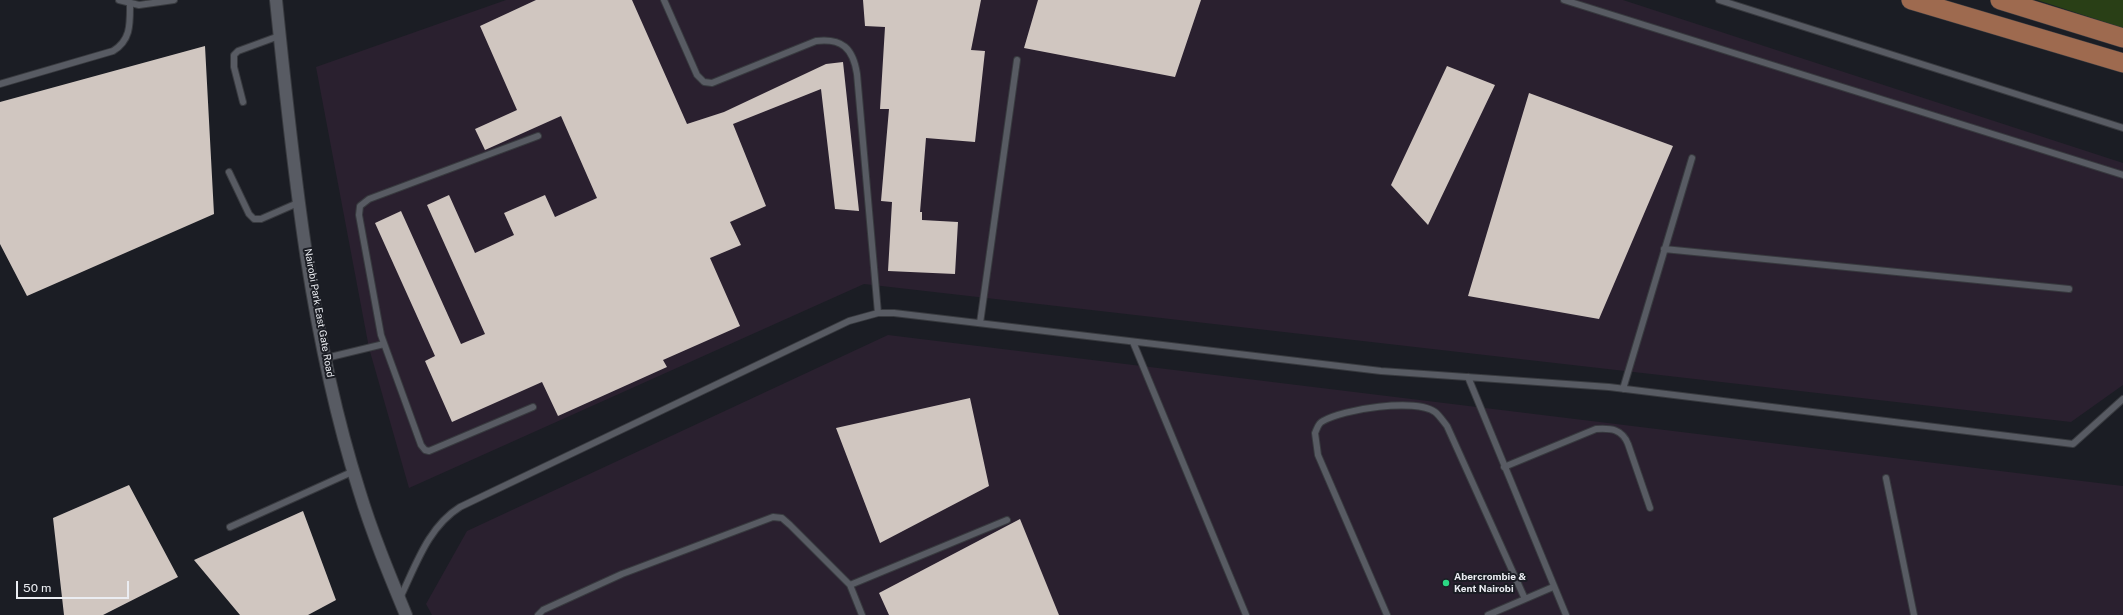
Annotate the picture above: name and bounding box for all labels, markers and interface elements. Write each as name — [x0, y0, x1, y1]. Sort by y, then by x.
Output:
street label: Nairobi Park East Gate Road — [302, 248, 336, 378]
place label: Abercrombie & Kent Nairobi — [1454, 571, 1526, 594]
scale bar — [18, 573, 131, 599]
marker: Abercrombie & Kent Nairobi — [1441, 578, 1451, 588]
text: 50 m — [23, 581, 51, 595]

